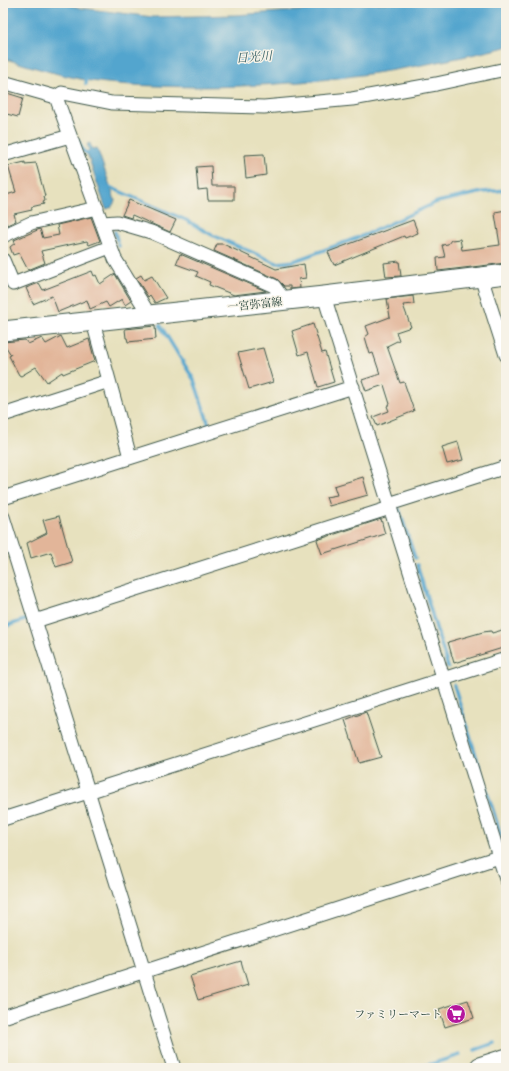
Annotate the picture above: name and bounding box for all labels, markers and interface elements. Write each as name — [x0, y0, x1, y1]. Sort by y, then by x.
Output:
water label: 日光川 — [236, 49, 274, 65]
street label: 一宮弥富線 — [227, 295, 283, 314]
supermarket icon: ファミリーマート — [445, 1003, 467, 1025]
place label: ファミリーマート — [354, 1008, 442, 1021]

